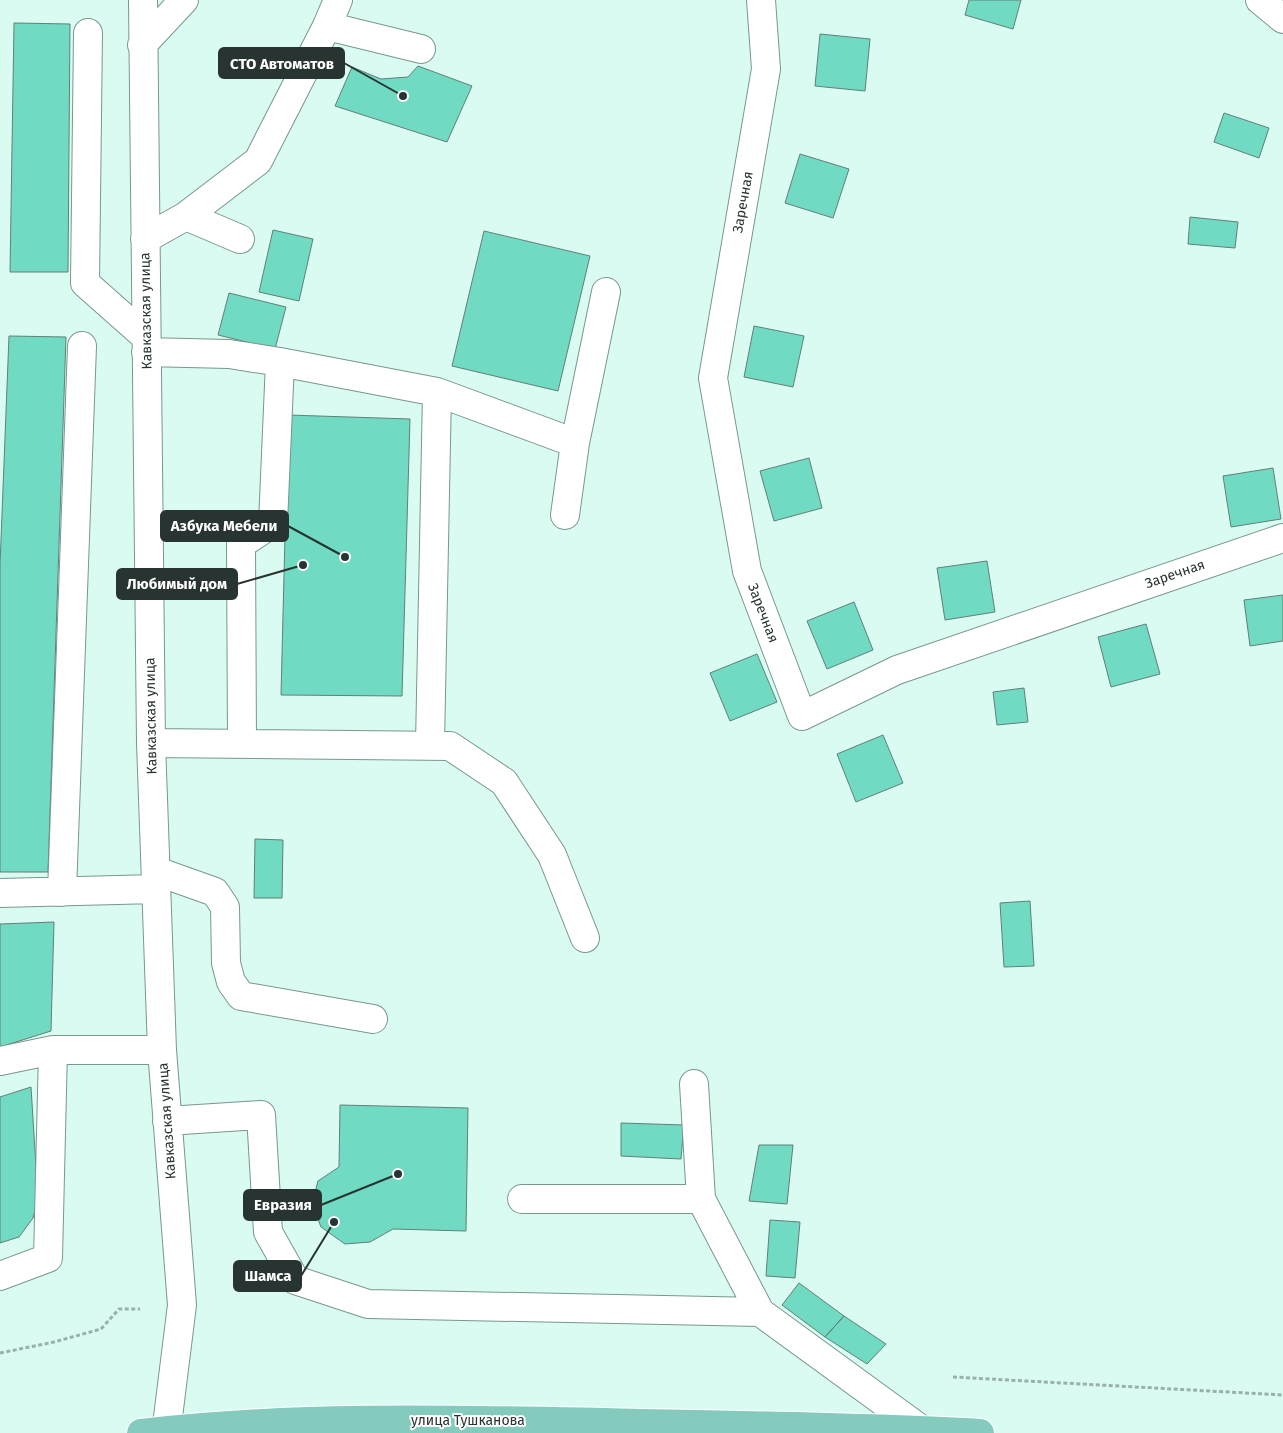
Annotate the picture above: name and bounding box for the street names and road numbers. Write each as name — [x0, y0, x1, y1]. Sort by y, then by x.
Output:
street label: Заречная — [729, 170, 757, 234]
street label: Кавказская улица — [136, 252, 156, 370]
street label: Заречная — [1143, 556, 1207, 592]
street label: Заречная — [744, 581, 782, 645]
street label: Кавказская улица — [141, 657, 161, 775]
street label: Кавказская улица — [154, 1062, 180, 1180]
street label: улица Тушканова — [411, 1412, 525, 1429]

